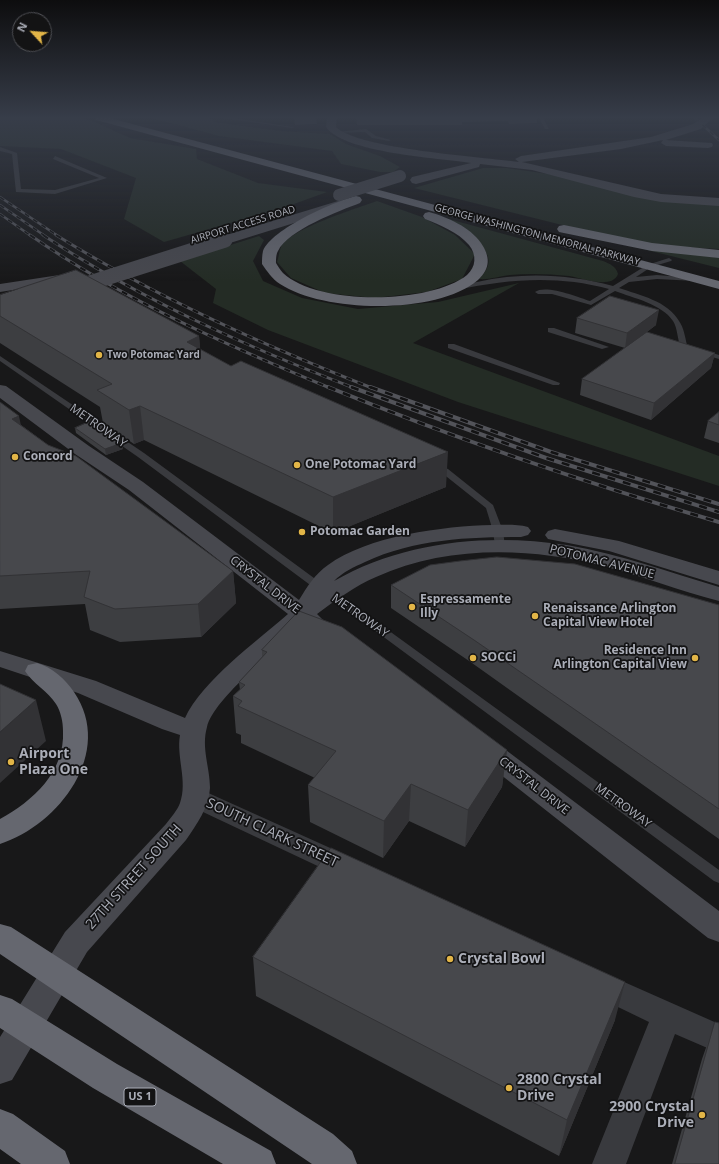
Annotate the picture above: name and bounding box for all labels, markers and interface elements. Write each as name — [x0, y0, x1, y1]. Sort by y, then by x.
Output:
north arrow — [12, 12, 52, 52]
text: N — [13, 20, 30, 34]
street label: GEORGE WASHINGTON MEMORIAL PARKWAY — [433, 202, 641, 268]
street label: AIRPORT ACCESS ROAD — [189, 203, 297, 247]
place label: Two Potomac Yard — [107, 349, 200, 361]
marker: Two Potomac Yard — [94, 350, 104, 360]
street label: METROWAY — [67, 401, 129, 451]
place label: Concord — [23, 450, 73, 464]
marker: Concord — [10, 452, 20, 462]
place label: One Potomac Yard — [305, 458, 416, 472]
marker: One Potomac Yard — [292, 460, 302, 470]
place label: Potomac Garden — [310, 525, 410, 539]
marker: Potomac Garden — [297, 527, 307, 537]
street label: POTOMAC AVENUE — [548, 542, 656, 582]
street label: CRYSTAL DRIVE — [227, 553, 303, 617]
street label: METROWAY — [329, 591, 391, 641]
place label: Espressamente Illy — [420, 593, 511, 621]
marker: Espressamente Illy — [407, 602, 417, 612]
place label: Renaissance Arlington Capital View Hotel — [543, 602, 676, 630]
marker: Renaissance Arlington Capital View Hotel — [530, 611, 540, 621]
place label: Residence Inn Arlington Capital View — [553, 644, 687, 672]
place label: SOCCi — [481, 651, 516, 665]
marker: SOCCi — [468, 653, 478, 663]
marker: Residence Inn Arlington Capital View — [690, 653, 700, 663]
place label: Airport Plaza One — [19, 746, 88, 778]
street label: CRYSTAL DRIVE — [496, 754, 572, 818]
marker: Airport Plaza One — [6, 757, 16, 767]
street label: METROWAY — [592, 781, 654, 831]
street label: SOUTH CLARK STREET — [203, 795, 341, 871]
street label: 27TH STREET SOUTH — [82, 821, 186, 933]
place label: Crystal Bowl — [458, 951, 545, 967]
marker: Crystal Bowl — [445, 954, 455, 964]
place label: 2800 Crystal Drive — [517, 1072, 602, 1104]
marker: 2800 Crystal Drive — [504, 1083, 514, 1093]
road number: US 1 — [124, 1088, 156, 1106]
place label: 2900 Crystal Drive — [609, 1099, 694, 1132]
marker: 2900 Crystal Drive — [697, 1110, 707, 1120]

